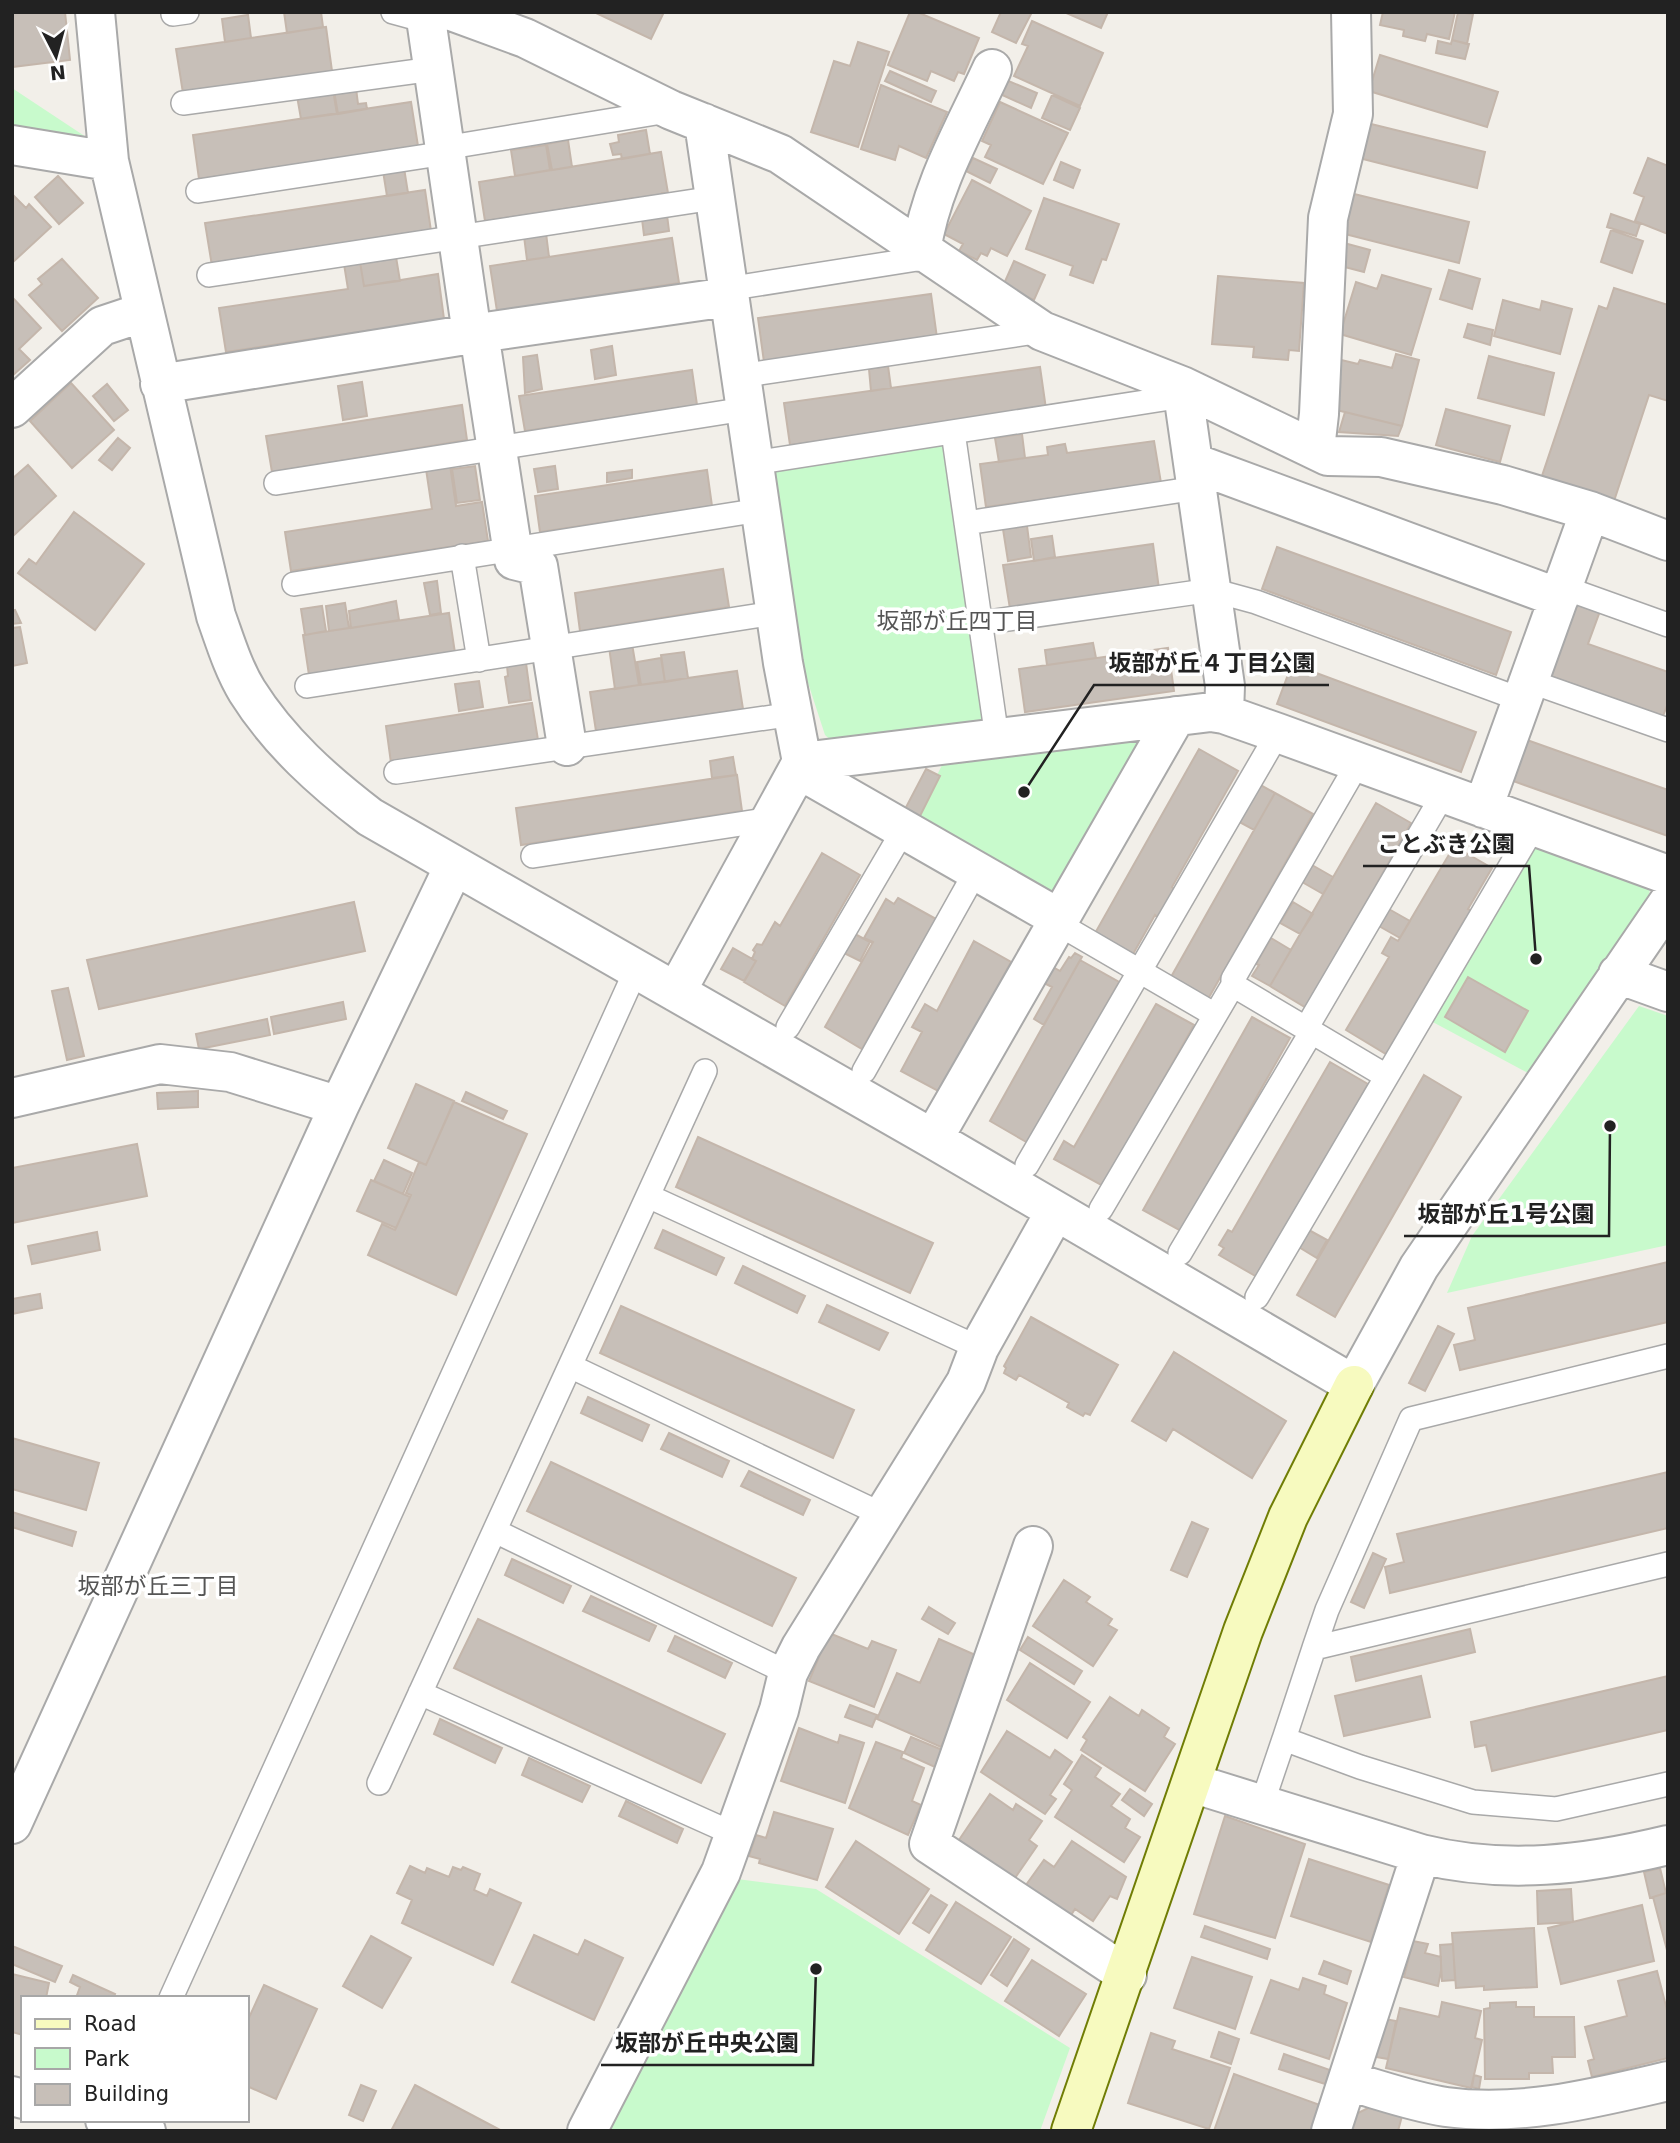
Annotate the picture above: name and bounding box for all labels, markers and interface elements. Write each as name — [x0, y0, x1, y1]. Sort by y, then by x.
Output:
north arrow — [21, 21, 91, 91]
text: N — [49, 61, 67, 85]
district label: 坂部が丘四丁目 — [877, 608, 1038, 634]
callout: 坂部が丘４丁目公園 — [1094, 641, 1329, 685]
text: 坂部が丘４丁目公園 — [1109, 650, 1316, 676]
callout: ことぶき公園 — [1363, 822, 1529, 866]
text: ことぶき公園 — [1377, 831, 1515, 857]
callout: 坂部が丘1号公園 — [1404, 1192, 1609, 1236]
text: 坂部が丘1号公園 — [1417, 1201, 1595, 1227]
district label: 坂部が丘三丁目 — [78, 1573, 239, 1599]
legend — [21, 1996, 248, 2122]
text: Road — [84, 2012, 137, 2036]
callout: 坂部が丘中央公園 — [601, 2021, 813, 2065]
text: 坂部が丘中央公園 — [615, 2030, 799, 2056]
text: Park — [84, 2047, 130, 2071]
text: Building — [84, 2082, 169, 2106]

